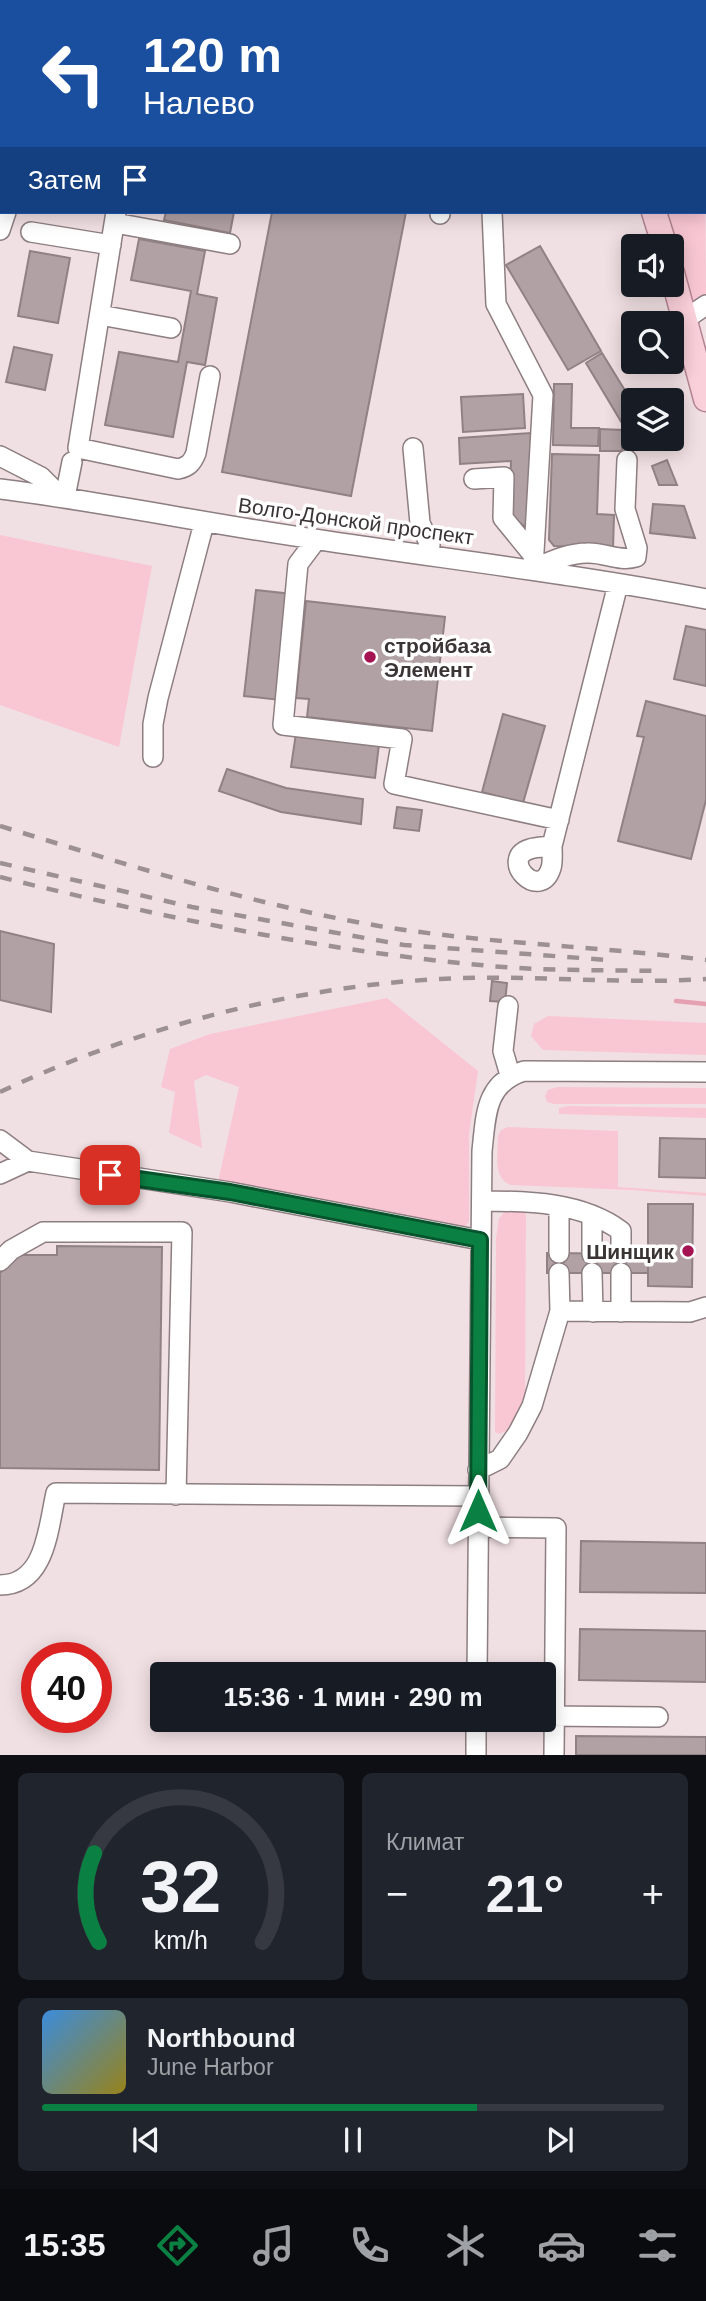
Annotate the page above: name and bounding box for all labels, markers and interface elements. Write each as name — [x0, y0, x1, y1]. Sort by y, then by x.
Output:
icon: left — [28, 28, 119, 119]
text: 120 m — [143, 28, 282, 82]
text: Налево — [143, 85, 255, 121]
icon: arrive — [116, 161, 154, 199]
text: Затем — [28, 165, 102, 195]
map controls — [621, 234, 684, 451]
button: sound — [621, 234, 684, 297]
button: search — [621, 311, 684, 374]
button: layers — [621, 388, 684, 451]
street label: Волго-Донской проспект — [237, 493, 476, 549]
place label: стройбаза Элемент — [384, 634, 492, 681]
marker: стройбаза Элемент — [362, 649, 378, 665]
pin — [80, 1145, 140, 1205]
icon: arrive — [91, 1156, 129, 1194]
place label: Шинщик — [586, 1240, 674, 1263]
marker: Шинщик — [680, 1243, 696, 1259]
position arrow — [441, 1474, 515, 1548]
speed limit sign: 40 — [21, 1642, 112, 1733]
text: 15:36 · 1 мин · 290 m — [223, 1682, 483, 1712]
text: Климат — [386, 1829, 464, 1855]
text: 32 — [141, 1847, 221, 1928]
text: 21° — [486, 1865, 564, 1923]
text: − — [386, 1873, 408, 1915]
text: + — [642, 1873, 664, 1915]
text: km/h — [154, 1926, 208, 1954]
text: Northbound — [147, 2023, 296, 2053]
text: June Harbor — [147, 2054, 274, 2080]
icon: previous — [127, 2121, 165, 2159]
icon: pause — [334, 2121, 372, 2159]
icon: next — [541, 2121, 579, 2159]
icon: directions — [153, 2221, 202, 2270]
icon: music — [249, 2221, 298, 2270]
icon: phone — [345, 2221, 394, 2270]
icon: climate — [441, 2221, 490, 2270]
icon: car — [537, 2221, 586, 2270]
icon: filters — [633, 2221, 682, 2270]
text: 15:35 — [24, 2227, 105, 2263]

